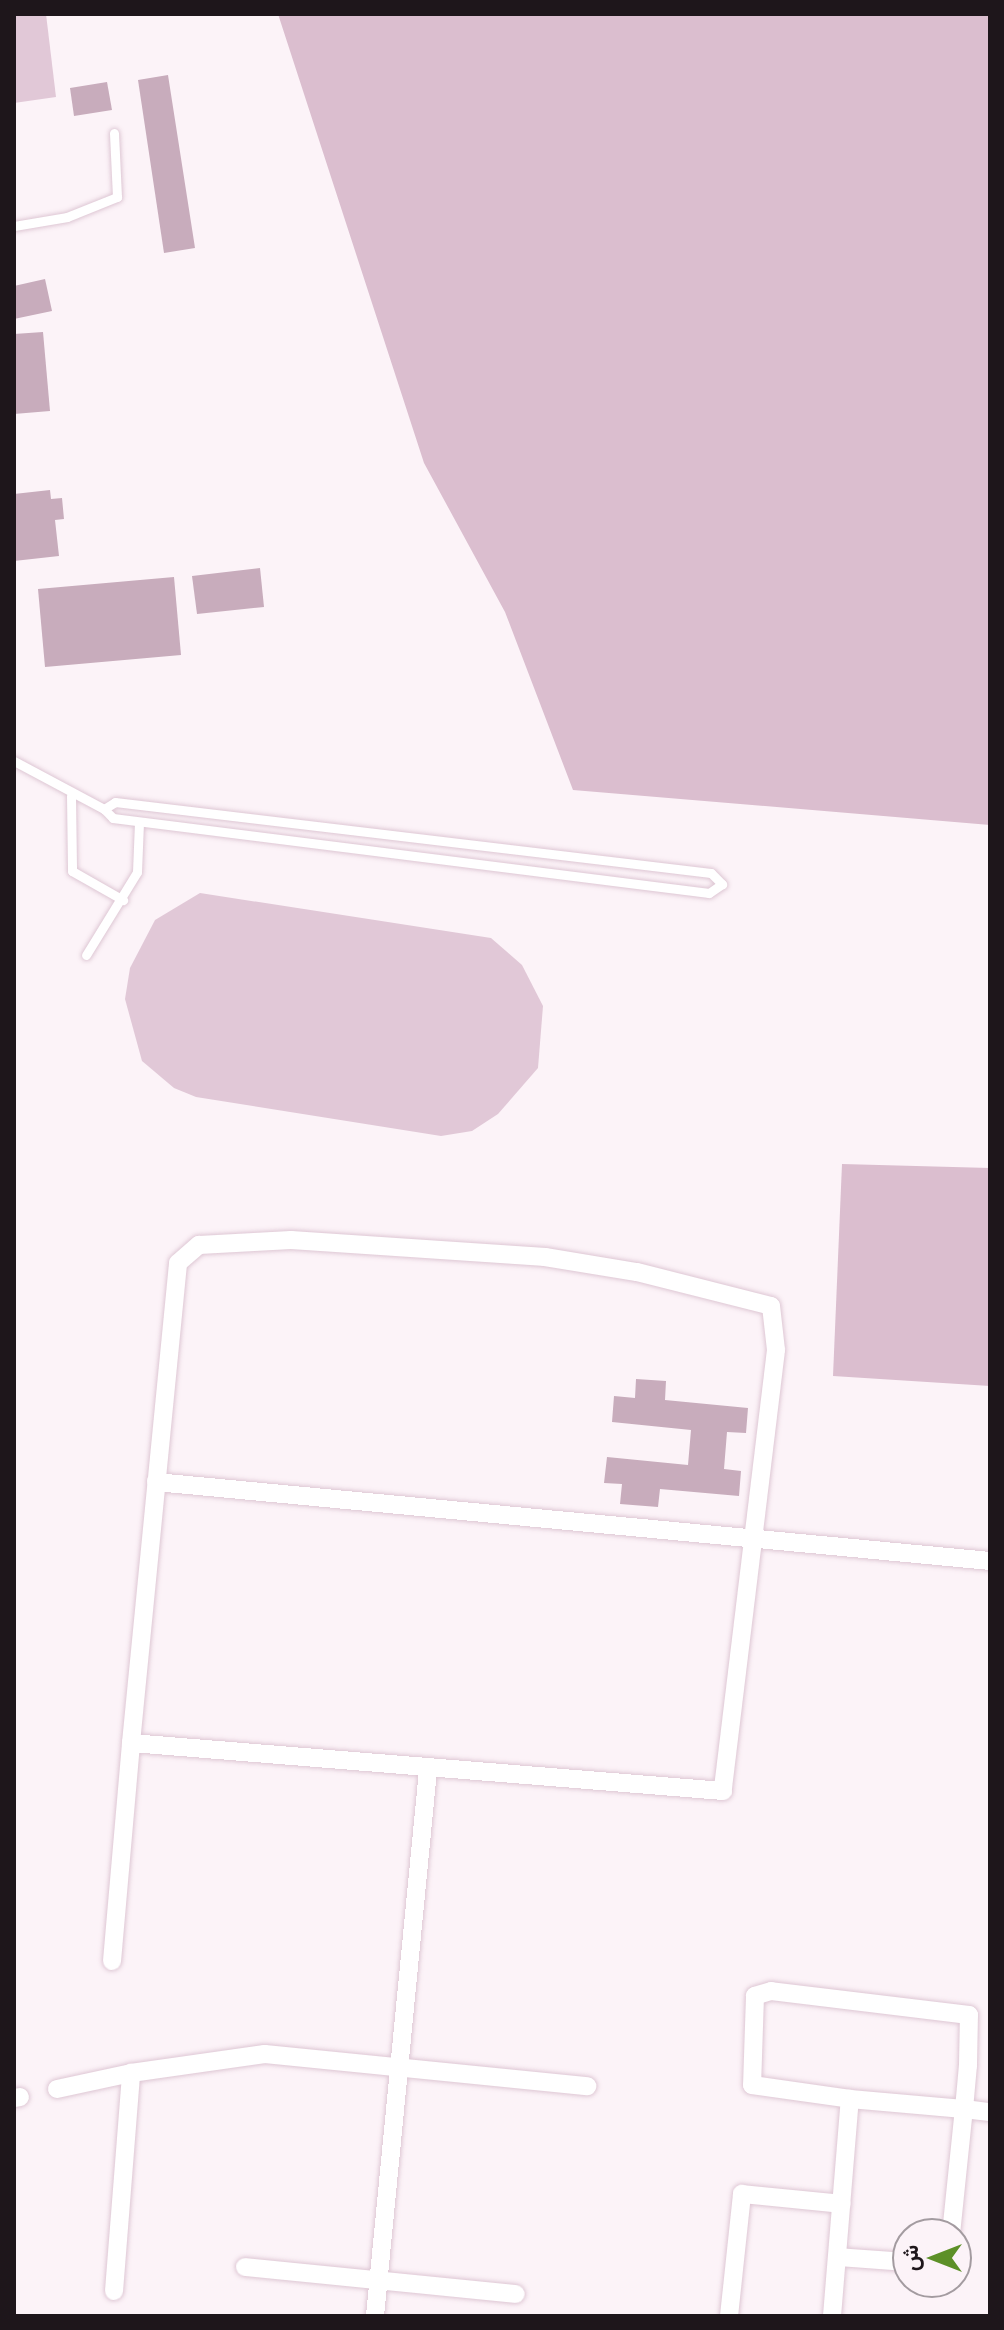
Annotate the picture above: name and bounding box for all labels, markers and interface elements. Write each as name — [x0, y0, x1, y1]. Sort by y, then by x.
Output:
north arrow — [892, 2218, 972, 2298]
text: ش — [896, 2245, 923, 2271]

